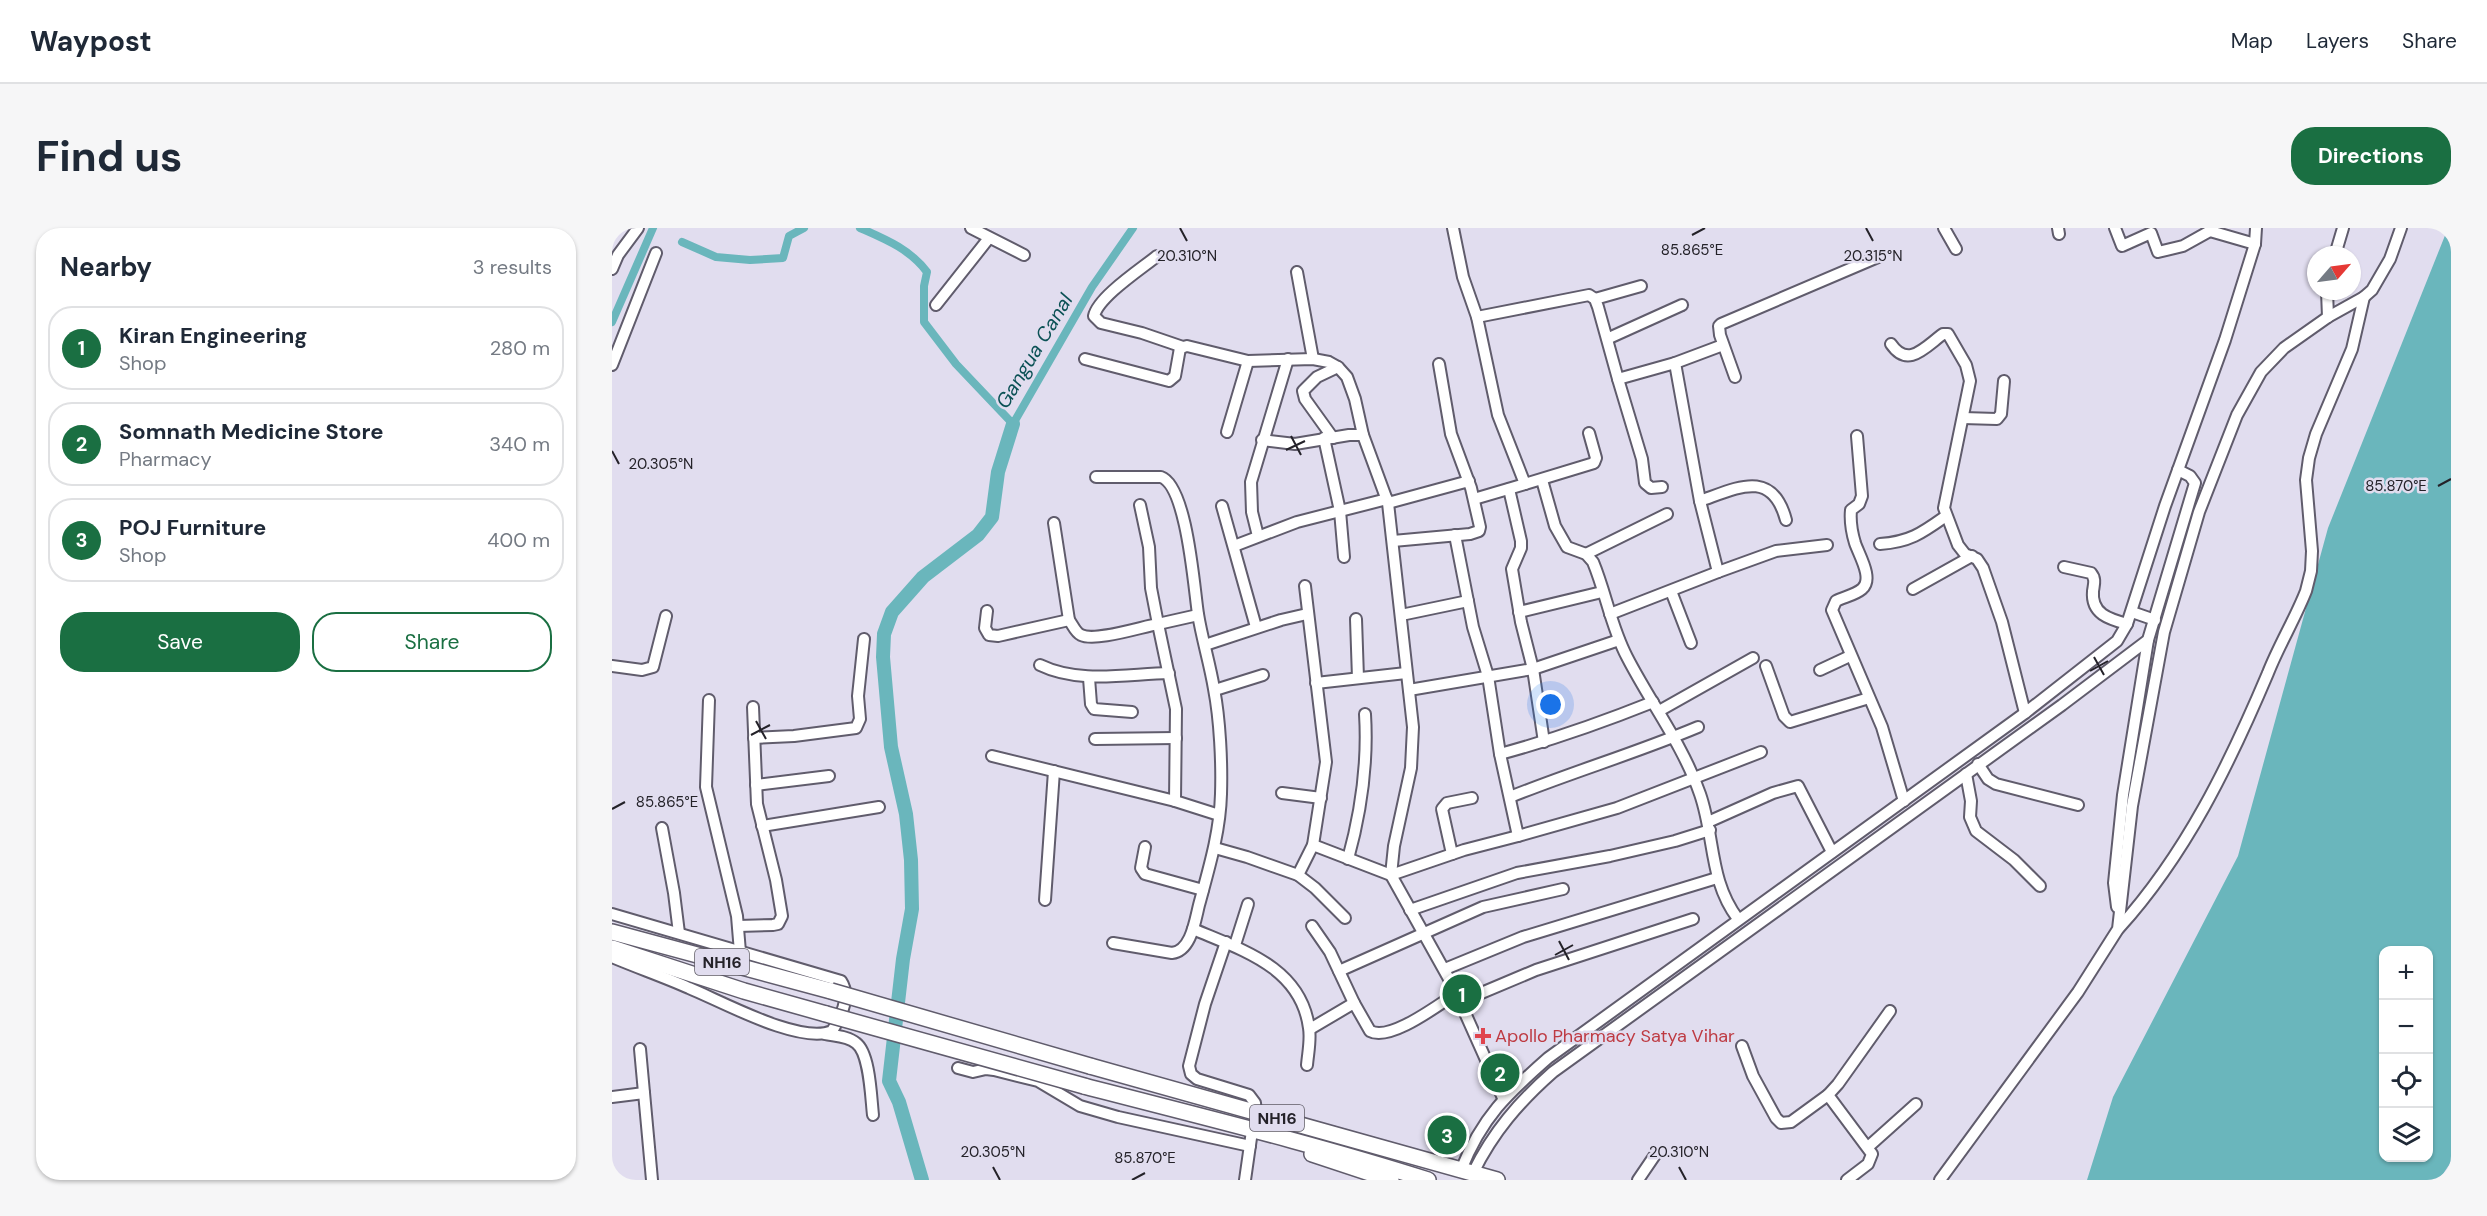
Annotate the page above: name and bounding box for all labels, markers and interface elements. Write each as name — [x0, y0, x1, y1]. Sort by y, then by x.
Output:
text: Waypost — [30, 23, 152, 60]
text: Map — [2231, 27, 2273, 55]
text: Layers — [2306, 27, 2369, 55]
text: Share — [2402, 27, 2457, 55]
button: Directions — [2291, 127, 2451, 185]
text: Find us — [36, 129, 182, 184]
text: 85.865°E — [1661, 240, 1723, 260]
text: 20.310°N — [1157, 246, 1217, 266]
text: 20.315°N — [1843, 246, 1903, 266]
north arrow — [2307, 246, 2361, 300]
text: Nearby — [60, 250, 152, 284]
text: 3 results — [473, 254, 552, 280]
water label: Gangua Canal — [990, 288, 1079, 413]
text: Kiran Engineering — [119, 321, 307, 350]
text: 1 — [78, 335, 85, 361]
text: 280 m — [490, 335, 550, 361]
text: Shop — [119, 350, 166, 376]
text: Somnath Medicine Store — [119, 417, 384, 446]
text: 2 — [76, 431, 87, 457]
text: 340 m — [489, 431, 550, 457]
text: Pharmacy — [119, 446, 212, 472]
text: 20.305°N — [629, 454, 693, 474]
text: 85.870°E — [2365, 476, 2427, 496]
text: POJ Furniture — [119, 513, 266, 542]
text: 3 — [75, 527, 88, 553]
text: 400 m — [487, 527, 550, 553]
text: Shop — [119, 542, 166, 568]
button: Save — [60, 612, 300, 672]
button: Share — [312, 612, 552, 672]
your location — [1536, 690, 1565, 719]
text: 85.865°E — [636, 792, 698, 812]
map controls — [2379, 946, 2433, 1162]
button: + — [2379, 946, 2433, 1000]
road number: NH16 — [695, 949, 749, 975]
pin: 1 — [1442, 972, 1482, 1017]
button: − — [2379, 1000, 2433, 1054]
place label: Apollo Pharmacy Satya Vihar — [1495, 1024, 1735, 1048]
marker: Apollo Pharmacy Satya Vihar — [1476, 1029, 1490, 1043]
pin: 2 — [1480, 1050, 1520, 1096]
button: locate — [2379, 1054, 2433, 1108]
road number: NH16 — [1250, 1105, 1304, 1131]
button: layers — [2379, 1108, 2433, 1162]
pin: 3 — [1428, 1112, 1466, 1158]
text: 20.305°N — [961, 1142, 1025, 1162]
text: 20.310°N — [1649, 1142, 1709, 1162]
text: 85.870°E — [1114, 1148, 1176, 1168]

